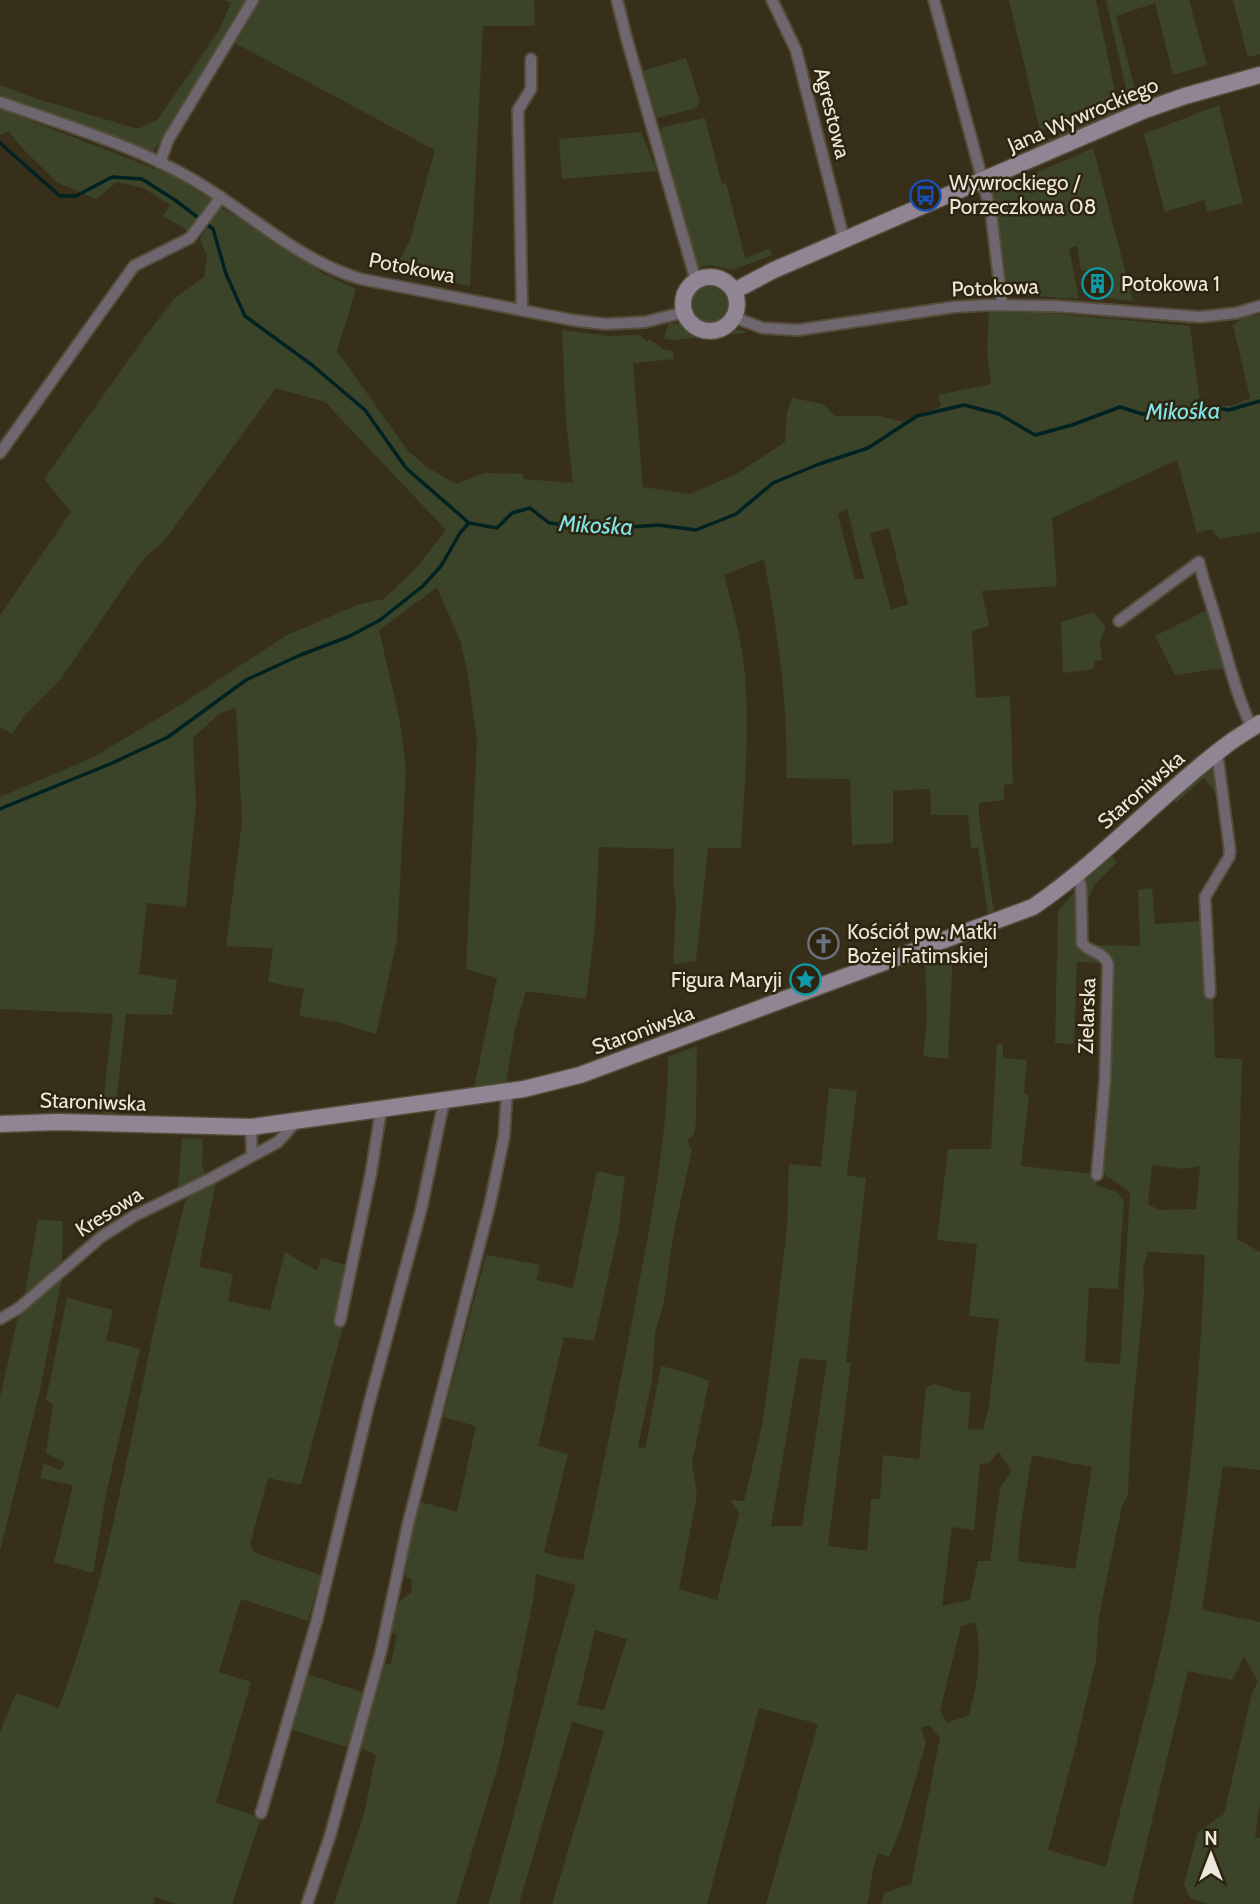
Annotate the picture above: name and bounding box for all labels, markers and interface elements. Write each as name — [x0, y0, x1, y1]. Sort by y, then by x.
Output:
street label: Agrestowa — [809, 65, 856, 161]
street label: Jana Wywrockiego — [1003, 72, 1162, 158]
place label: Wywrockiego / Porzeczkowa 08 — [949, 170, 1096, 219]
bus stop icon: Wywrockiego / Porzeczkowa 08 — [909, 178, 943, 212]
street label: Potokowa — [367, 247, 457, 288]
building icon: Potokowa 1 — [1081, 267, 1115, 301]
place label: Potokowa 1 — [1121, 271, 1220, 296]
street label: Potokowa — [951, 273, 1039, 302]
water label: Mikośka — [1145, 396, 1220, 426]
water label: Mikośka — [557, 509, 634, 541]
street label: Staroniwska — [1092, 745, 1189, 834]
place label: Kościół pw. Matki Bożej Fatimskiej — [847, 919, 997, 969]
church icon: Kościół pw. Matki Bożej Fatimskiej — [807, 927, 841, 961]
place icon: Figura Maryji — [788, 963, 822, 997]
place label: Figura Maryji — [671, 967, 782, 993]
street label: Zielarska — [1073, 977, 1100, 1055]
street label: Staroniwska — [589, 1000, 697, 1059]
street label: Staroniwska — [39, 1087, 147, 1116]
street label: Kresowa — [71, 1181, 147, 1242]
north arrow — [1176, 1820, 1246, 1890]
text: N — [1204, 1827, 1218, 1850]

